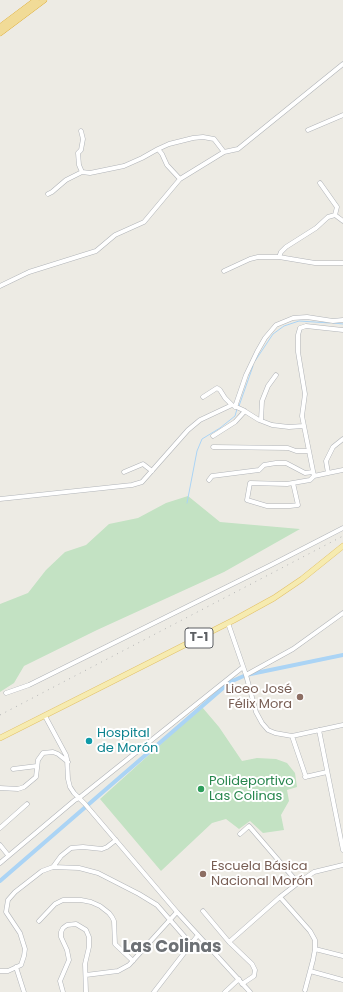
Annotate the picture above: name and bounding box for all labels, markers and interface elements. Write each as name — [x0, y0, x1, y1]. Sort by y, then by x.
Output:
road number: T-1 — [185, 628, 213, 648]
place label: Liceo José Félix Mora — [225, 682, 292, 713]
marker: Liceo José Félix Mora — [295, 692, 305, 702]
place label: Hospital de Morón — [97, 726, 158, 757]
marker: Hospital de Morón — [84, 736, 94, 746]
place label: Polideportivo Las Colinas — [209, 774, 294, 805]
marker: Polideportivo Las Colinas — [196, 784, 206, 794]
place label: Escuela Básica Nacional Morón — [211, 859, 313, 890]
marker: Escuela Básica Nacional Morón — [198, 869, 208, 879]
district label: Las Colinas — [122, 938, 222, 958]

